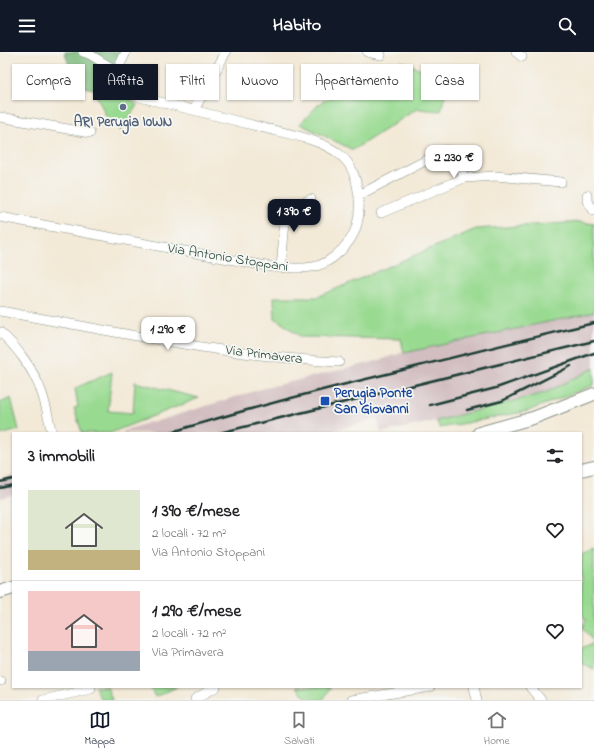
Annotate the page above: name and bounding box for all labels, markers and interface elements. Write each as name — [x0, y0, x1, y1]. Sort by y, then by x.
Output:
text: Habito — [273, 13, 321, 39]
icon: menu — [16, 15, 38, 37]
icon: search — [556, 15, 578, 37]
chip: Compra — [12, 64, 85, 100]
chip: Affitta — [93, 64, 158, 100]
chip: Filtri — [166, 64, 219, 100]
chip: Nuovo — [227, 64, 293, 100]
chip: Appartamento — [301, 64, 413, 100]
chip: Casa — [421, 64, 479, 100]
marker: ARI Perugia I0WN — [118, 102, 128, 112]
place label: ARI Perugia I0WN — [74, 112, 172, 135]
pin: 2 230 € — [417, 145, 491, 179]
text: 2 230 € — [434, 148, 474, 167]
pin: 1 390 € — [257, 199, 331, 233]
text: 1 390 € — [277, 202, 311, 221]
street label: Via Antonio Stoppani — [165, 238, 290, 278]
pin: 1 290 € — [131, 317, 205, 351]
text: 1 290 € — [150, 320, 186, 339]
street label: Via Primavera — [223, 340, 304, 370]
place label: Perugia Ponte San Giovanni — [334, 383, 413, 420]
marker: Perugia Ponte San Giovanni — [319, 395, 331, 407]
text: 3 immobili — [28, 444, 95, 469]
icon: filters — [544, 445, 566, 467]
text: 1 390 €/mese — [152, 499, 240, 524]
icon: home — [60, 506, 108, 554]
icon: heart — [544, 519, 566, 541]
text: 2 locali · 72 m² — [152, 524, 226, 543]
text: Via Antonio Stoppani — [152, 543, 265, 562]
text: 1 290 €/mese — [152, 599, 241, 624]
icon: home — [60, 607, 108, 655]
icon: heart — [544, 620, 566, 642]
text: 2 locali · 72 m² — [152, 624, 226, 643]
text: Via Primavera — [152, 643, 224, 662]
tab: Mappa — [85, 709, 115, 749]
tab: Salvati — [284, 709, 315, 749]
tab: Home — [484, 709, 509, 749]

